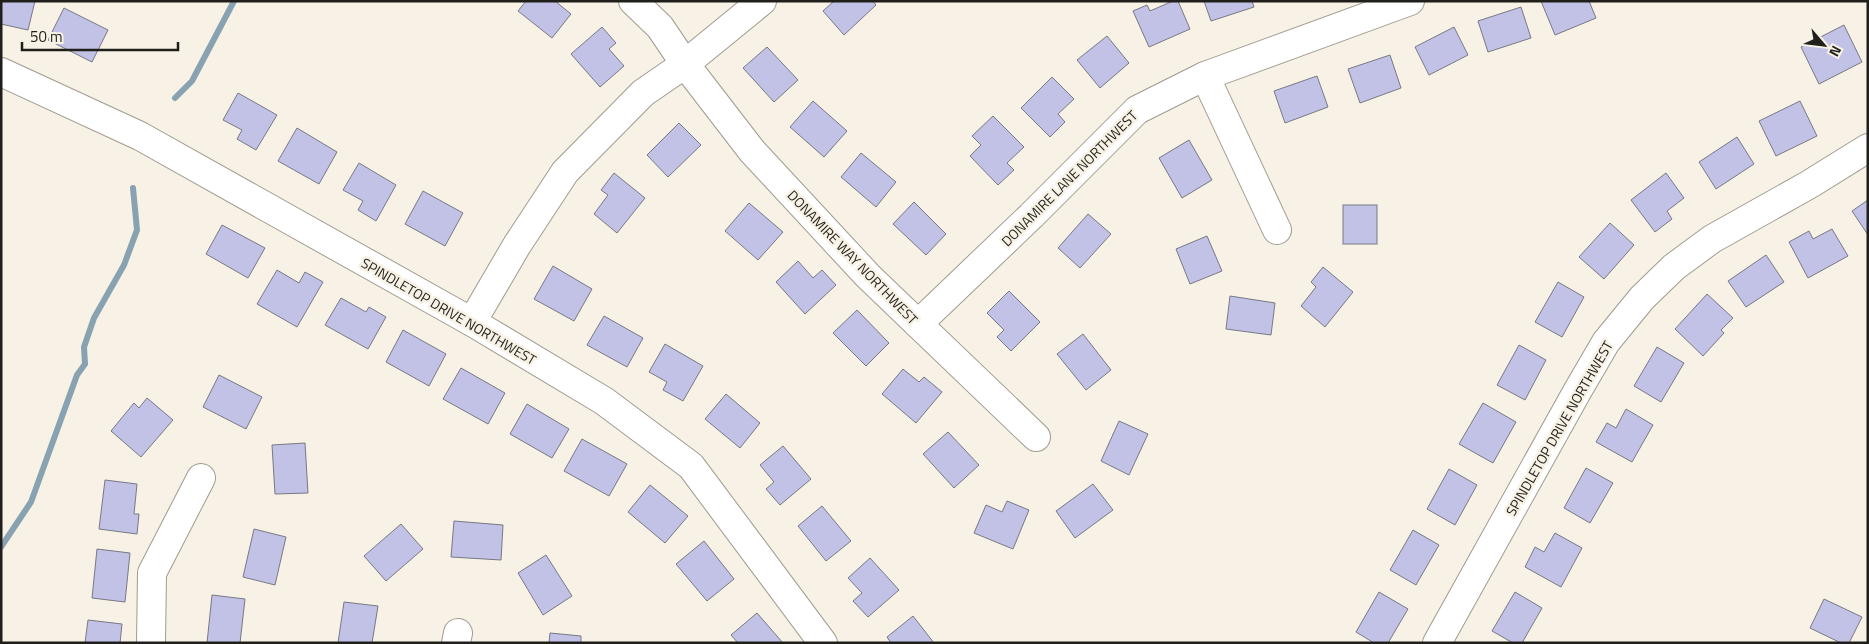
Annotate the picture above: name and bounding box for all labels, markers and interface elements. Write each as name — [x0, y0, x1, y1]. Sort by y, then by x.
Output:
scale bar — [22, 20, 179, 52]
north arrow — [1799, 20, 1849, 70]
text: 50 m — [30, 25, 63, 48]
text: N — [1824, 42, 1847, 61]
street label: DONAMIRE LANE NORTHWEST — [996, 105, 1142, 251]
street label: DONAMIRE WAY NORTHWEST — [783, 185, 924, 330]
street label: SPINDLETOP DRIVE NORTHWEST — [358, 252, 541, 370]
street label: SPINDLETOP DRIVE NORTHWEST — [1500, 336, 1618, 519]

